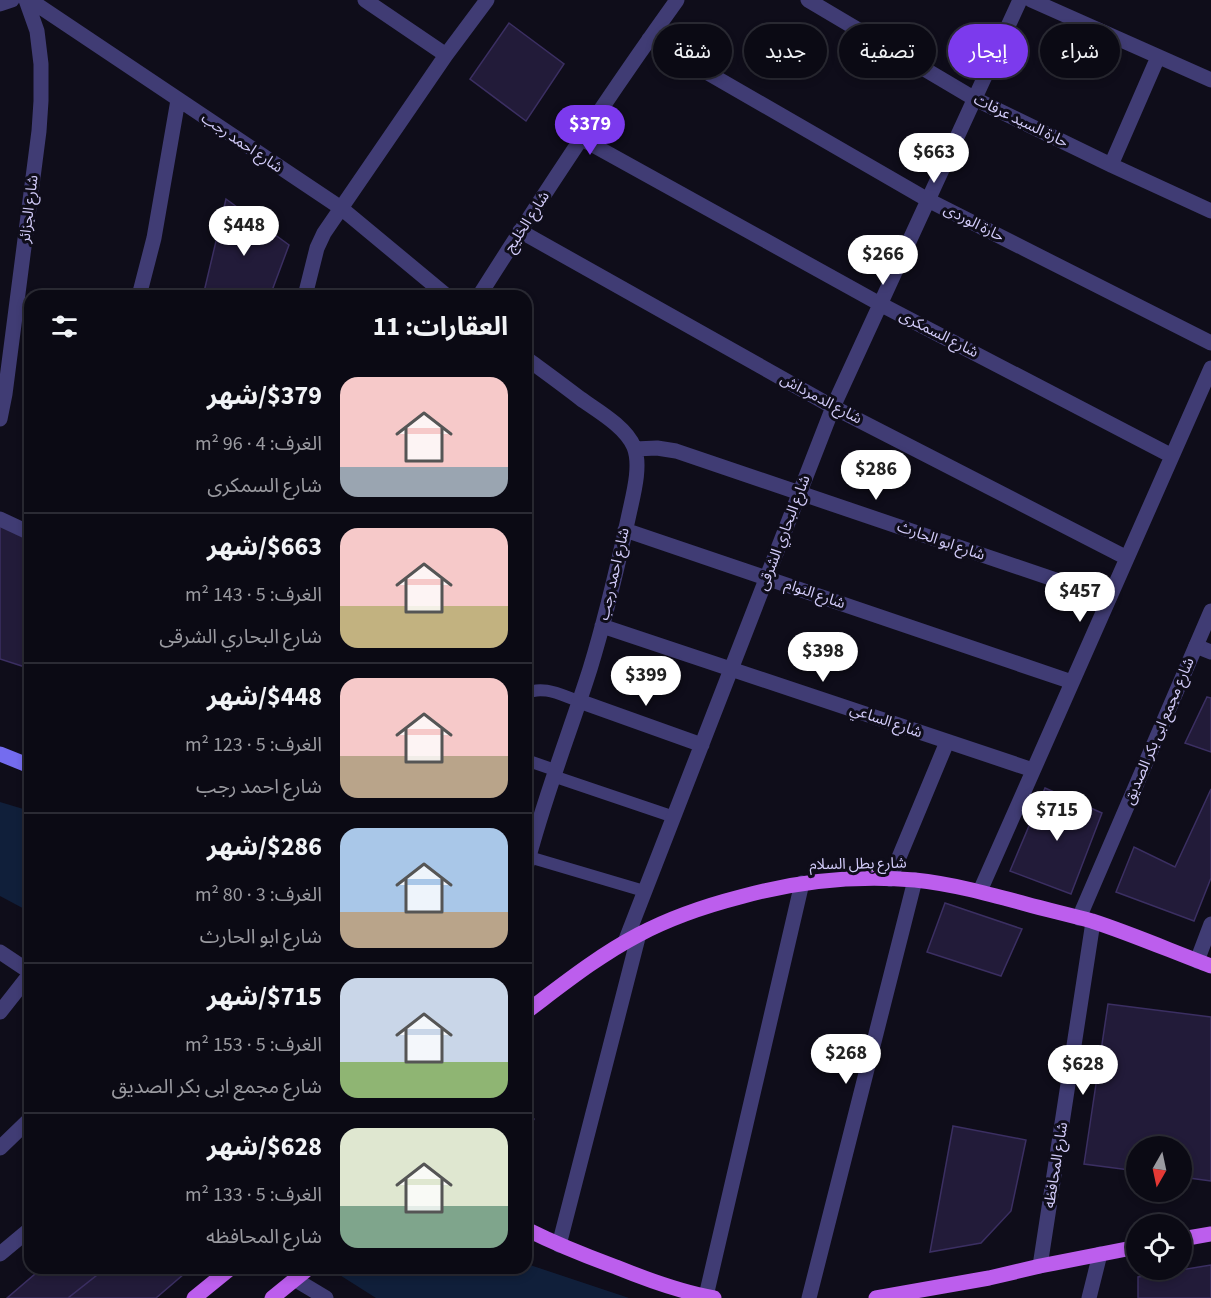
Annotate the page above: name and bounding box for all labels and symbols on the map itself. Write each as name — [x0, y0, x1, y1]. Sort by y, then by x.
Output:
street label: حارة السيد عرفات — [970, 89, 1072, 153]
pin: $379 — [554, 105, 626, 156]
street label: شارع احمد رجب — [196, 108, 287, 179]
pin: $663 — [898, 133, 970, 184]
street label: شارع الجزائر — [14, 174, 45, 245]
street label: شارع الخليج — [499, 187, 556, 257]
street label: حارة الوردى — [940, 199, 1008, 247]
pin: $448 — [208, 206, 280, 257]
pin: $266 — [847, 235, 919, 286]
street label: شارع السمكرى — [895, 305, 982, 364]
street label: شارع الدمرداش — [776, 369, 866, 430]
pin: $286 — [840, 450, 912, 501]
street label: شارع البحاري الشرقى — [752, 472, 817, 594]
street label: شارع ابو الحارث — [894, 516, 988, 567]
street label: شارع احمد رجب — [593, 525, 636, 623]
pin: $457 — [1044, 572, 1116, 623]
street label: شارع النوام — [782, 574, 848, 615]
pin: $398 — [787, 632, 859, 683]
street label: شارع مجمع ابى بكر الصديق — [1118, 654, 1201, 808]
pin: $399 — [610, 656, 682, 707]
street label: شارع الساعي — [847, 699, 925, 744]
pin: $715 — [1021, 791, 1093, 842]
street label: شارع بطل السلام — [809, 853, 907, 876]
pin: $268 — [810, 1034, 882, 1085]
pin: $628 — [1047, 1045, 1119, 1096]
street label: شارع المحافظه — [1039, 1120, 1074, 1210]
north arrow — [1126, 1136, 1192, 1202]

